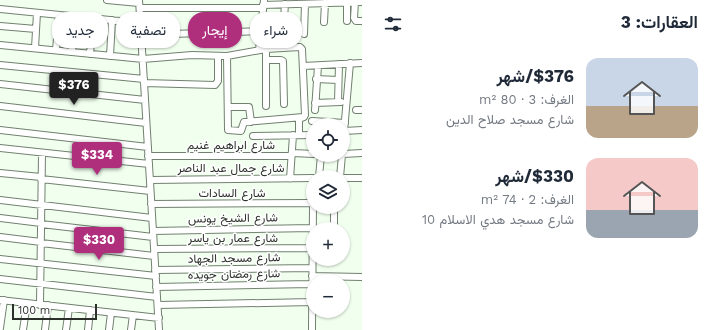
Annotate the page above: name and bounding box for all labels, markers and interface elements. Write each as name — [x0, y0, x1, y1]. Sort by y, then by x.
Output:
chip: جديد — [52, 12, 108, 48]
chip: تصفية — [116, 12, 180, 48]
chip: إيجار — [188, 12, 242, 48]
chip: شراء — [250, 12, 302, 48]
text: العقارات: 3 — [621, 12, 698, 32]
icon: filters — [382, 13, 404, 35]
text: $376/شهر — [496, 66, 574, 86]
pin: $376 — [50, 72, 98, 106]
icon: home — [618, 74, 666, 122]
text: $376 — [58, 77, 90, 92]
text: الغرف: 3 · 80 m² — [479, 92, 574, 107]
text: شارع مسجد صلاح الدين — [446, 112, 574, 127]
map controls — [306, 118, 350, 318]
button: locate — [306, 118, 350, 162]
street label: شارع ابراهيم غنيم — [187, 138, 275, 154]
pin: $334 — [73, 142, 121, 176]
text: $334 — [81, 147, 113, 162]
street label: شارع جمال عبد الناصر — [176, 161, 285, 177]
text: $330/شهر — [495, 166, 574, 186]
button: layers — [306, 170, 350, 214]
icon: home — [618, 174, 666, 222]
street label: شارع السادات — [199, 186, 265, 202]
text: الغرف: 2 · 74 m² — [481, 192, 574, 207]
street label: شارع الشيخ يونس — [188, 210, 278, 228]
text: شارع مسجد هدي الاسلام 10 — [422, 212, 574, 227]
button: + — [306, 222, 350, 266]
pin: $330 — [75, 227, 123, 261]
street label: شارع عمار بن ياسر — [187, 231, 278, 247]
text: $330 — [83, 232, 115, 247]
street label: شارع مسجد الجهاد — [188, 250, 281, 268]
street label: شارع رمضان جويده — [188, 266, 280, 284]
button: − — [306, 274, 350, 318]
scale bar — [12, 302, 97, 321]
text: 100 m — [18, 304, 50, 317]

